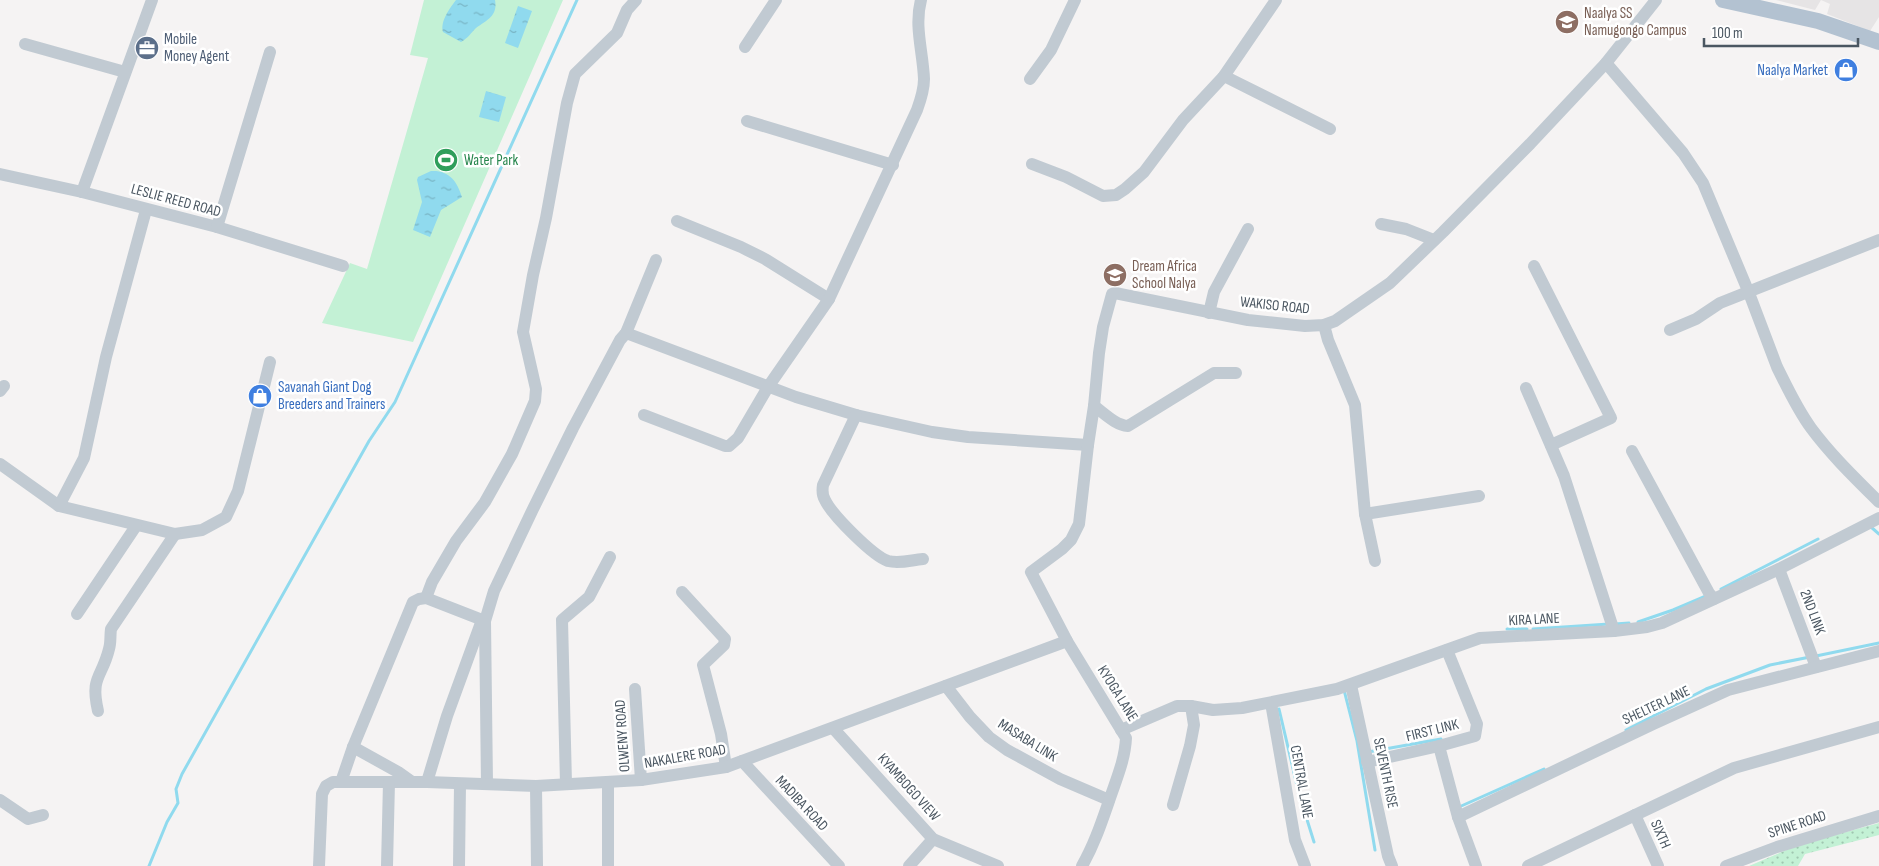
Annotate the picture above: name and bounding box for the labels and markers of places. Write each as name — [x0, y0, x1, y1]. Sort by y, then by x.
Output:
place label: Naalya SS Namugongo Campus — [1584, 4, 1687, 40]
school or university icon: Naalya SS Namugongo Campus — [1554, 9, 1580, 35]
place label: Mobile Money Agent — [164, 30, 230, 66]
office icon: Mobile Money Agent — [134, 35, 160, 61]
shop icon: Naalya Market — [1833, 57, 1859, 83]
place label: Naalya Market — [1757, 61, 1828, 80]
sports icon: Water Park — [433, 147, 459, 173]
place label: Water Park — [464, 151, 519, 170]
place label: Dream Africa School Nalya — [1132, 257, 1197, 293]
school or university icon: Dream Africa School Nalya — [1102, 262, 1128, 288]
place label: Savanah Giant Dog Breeders and Trainers — [278, 378, 385, 414]
shop icon: Savanah Giant Dog Breeders and Trainers — [247, 383, 273, 409]

